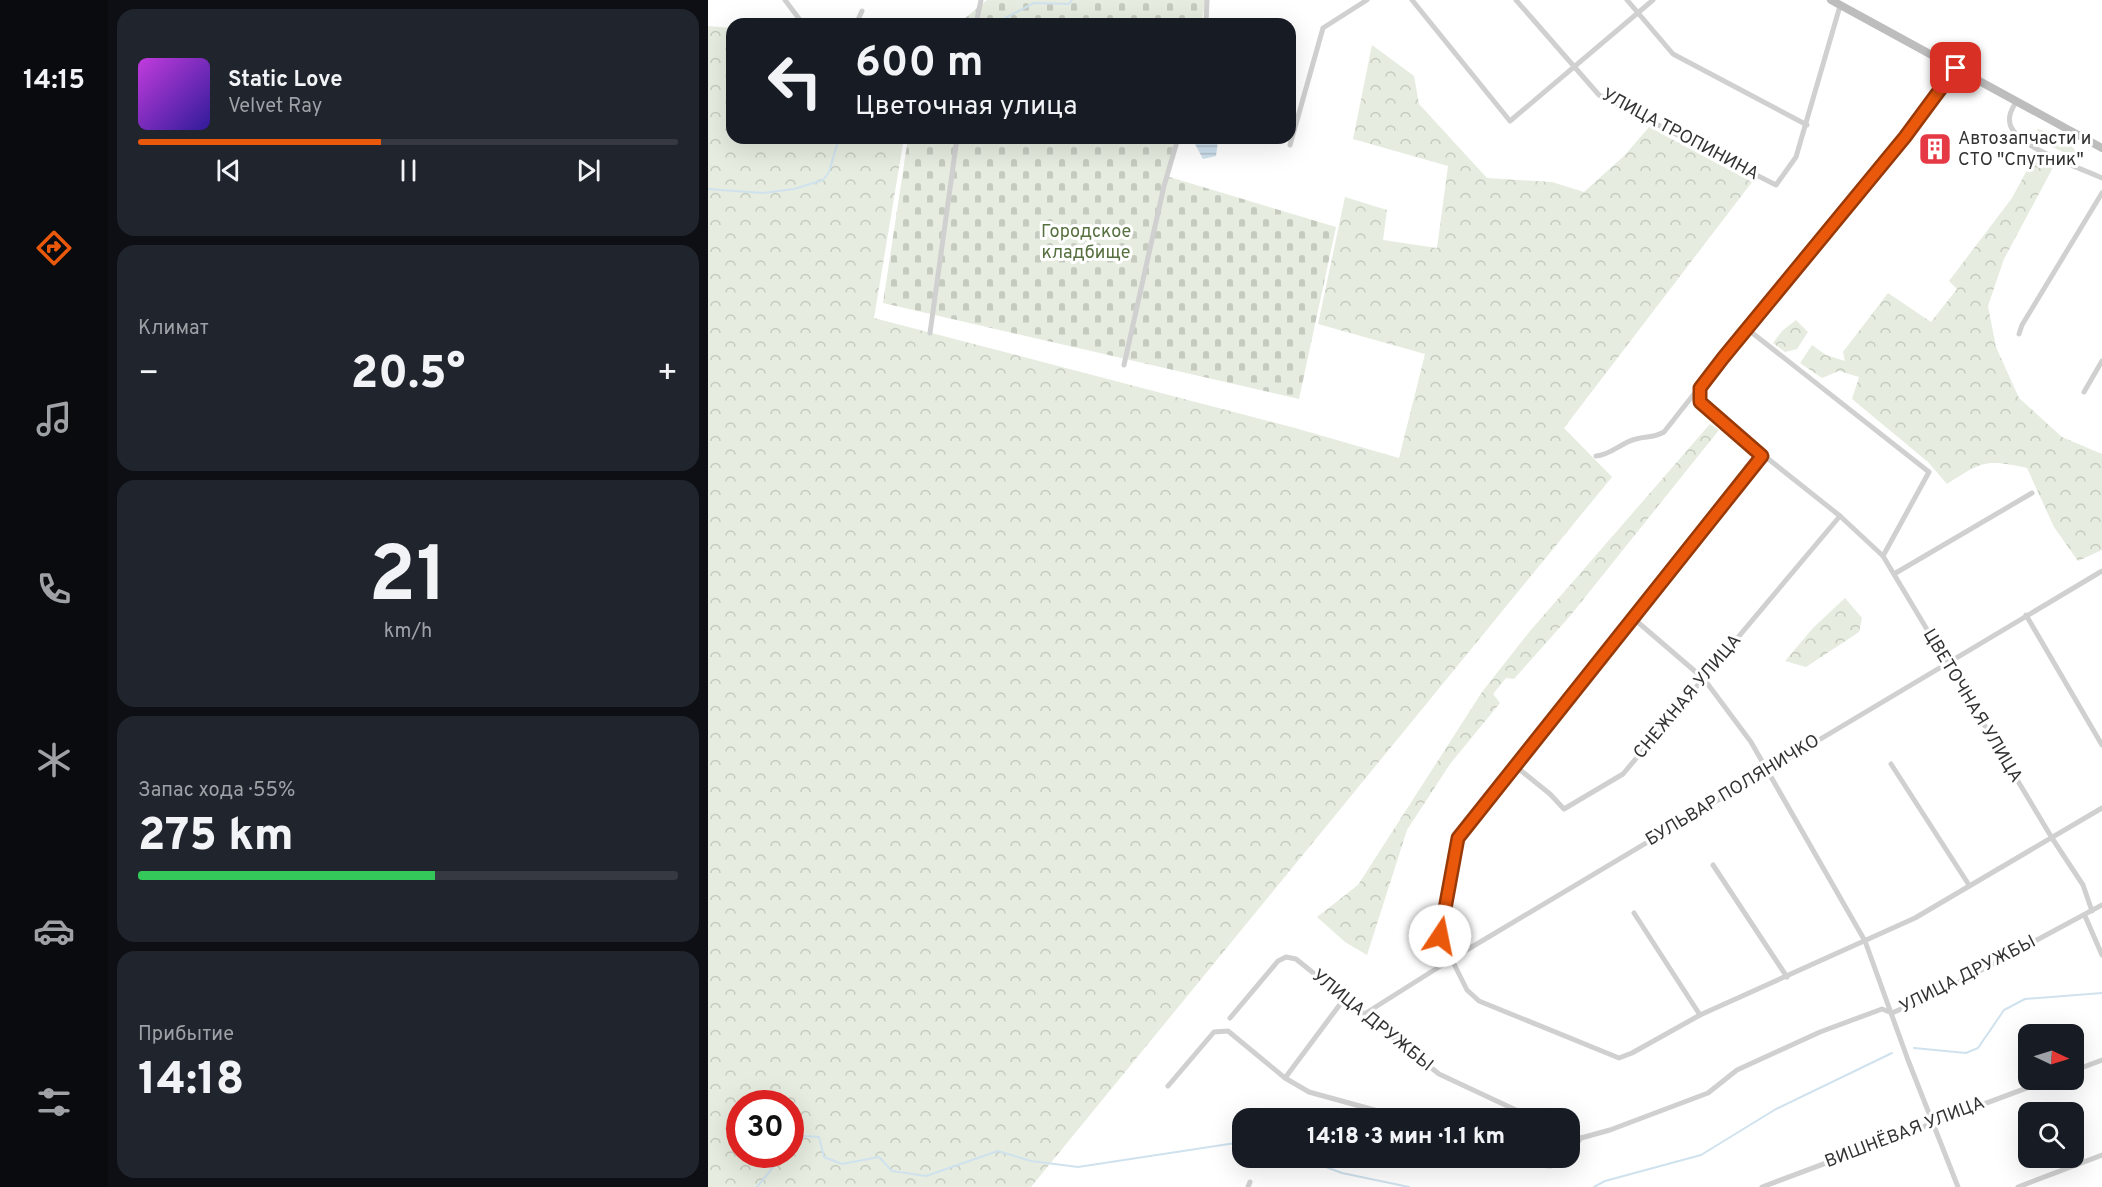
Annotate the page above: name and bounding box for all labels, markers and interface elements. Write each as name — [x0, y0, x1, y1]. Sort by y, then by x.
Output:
text: 600 m — [855, 38, 984, 91]
icon: left — [756, 42, 834, 120]
pin — [1930, 42, 1981, 93]
icon: arrive — [1939, 51, 1972, 84]
text: 14:15 — [23, 64, 85, 98]
text: Static Love — [228, 67, 342, 94]
street label: УЛИЦА ТРОПИНИНА — [1597, 84, 1763, 186]
text: Цветочная улица — [855, 90, 1077, 124]
text: Velvet Ray — [228, 94, 322, 120]
place label: Автозапчасти и СТО "Спутник" — [1958, 128, 2091, 172]
building icon: Автозапчасти и СТО "Спутник" — [1917, 131, 1953, 167]
icon: previous — [212, 154, 245, 187]
icon: pause — [392, 154, 425, 187]
icon: next — [572, 154, 605, 187]
park label: Городское кладбище — [1041, 221, 1131, 265]
icon: directions — [33, 227, 75, 269]
text: Климат — [138, 316, 209, 342]
text: 20.5° — [351, 347, 465, 404]
text: − — [138, 354, 159, 396]
text: + — [657, 354, 678, 396]
icon: music — [33, 398, 75, 440]
text: 21 — [369, 530, 447, 629]
icon: phone — [33, 568, 75, 610]
text: km/h — [384, 619, 432, 645]
street label: ЦВЕТОЧНАЯ УЛИЦА — [1917, 625, 2027, 787]
street label: СНЕЖНАЯ УЛИЦА — [1629, 630, 1747, 764]
street label: БУЛЬВАР ПОЛЯНИЧКО — [1642, 730, 1824, 852]
icon: climate — [33, 739, 75, 781]
text: Запас хода · 55% — [138, 778, 295, 804]
text: 275 km — [138, 809, 294, 866]
position arrow — [1408, 904, 1472, 968]
icon: car — [33, 910, 75, 952]
street label: УЛИЦА ДРУЖБЫ — [1896, 931, 2040, 1019]
street label: УЛИЦА ДРУЖБЫ — [1307, 965, 1437, 1077]
text: Прибытие — [138, 1022, 234, 1048]
north arrow — [2018, 1024, 2084, 1090]
map controls — [2018, 1024, 2084, 1168]
text: 14:18 — [138, 1053, 244, 1110]
icon: filters — [33, 1081, 75, 1123]
speed limit sign: 30 — [726, 1090, 804, 1168]
street label: ВИШНЁВАЯ УЛИЦА — [1821, 1090, 1988, 1174]
button: search — [2018, 1102, 2084, 1168]
text: 14:18 · 3 мин · 1.1 km — [1307, 1124, 1505, 1151]

